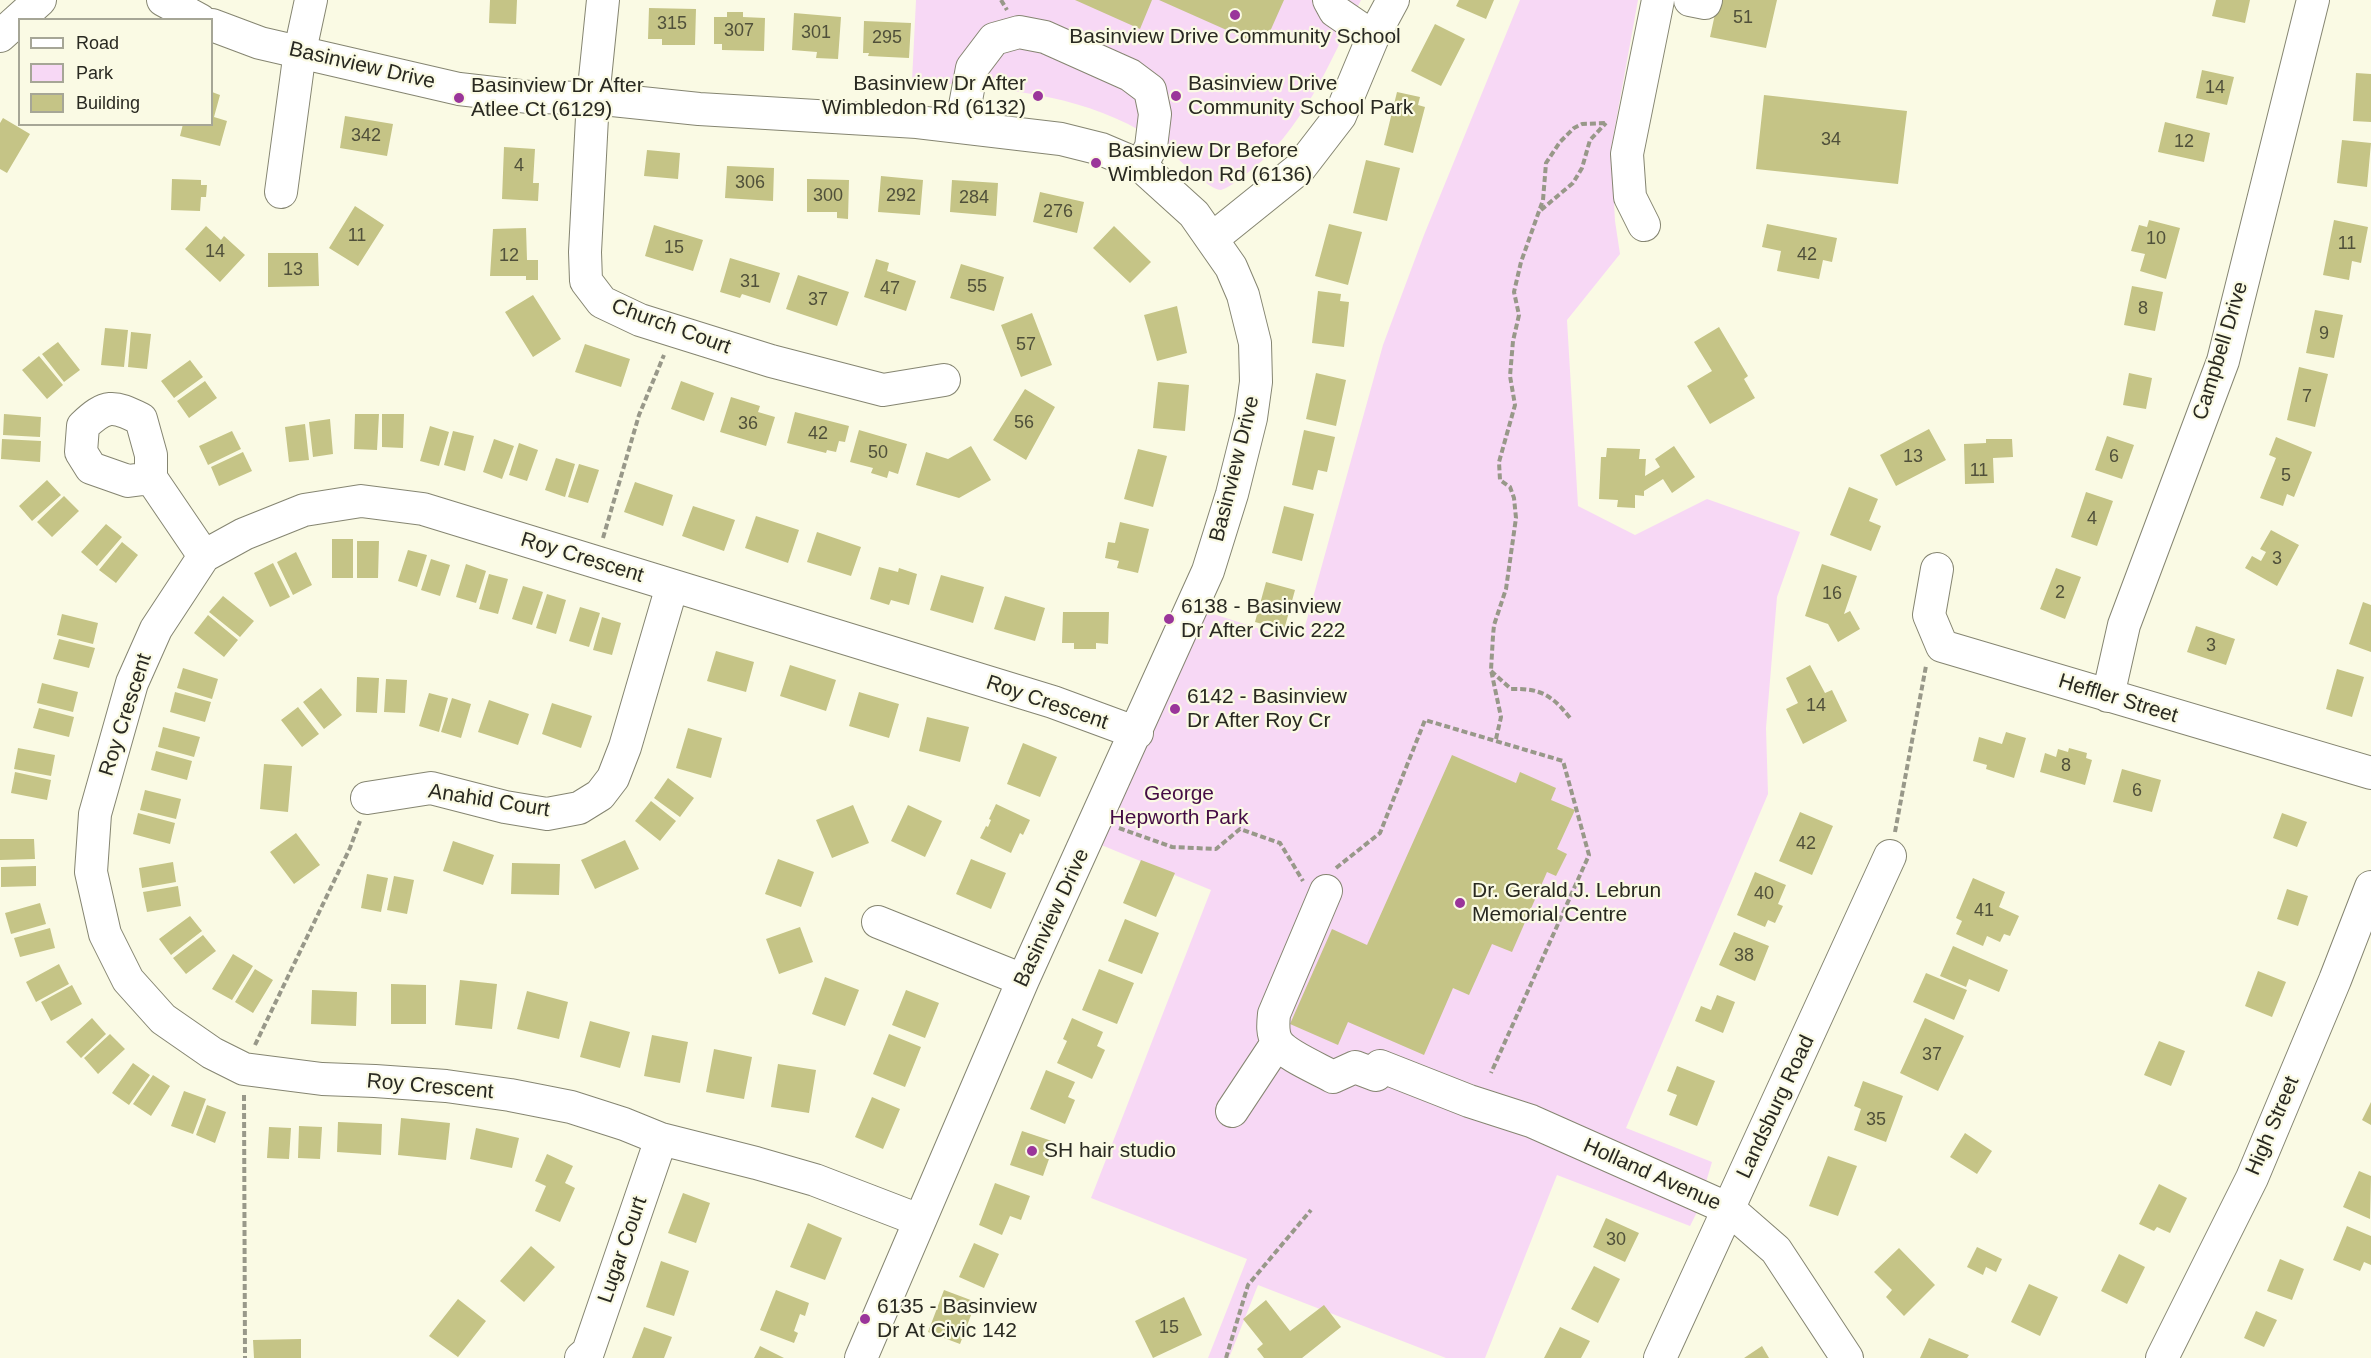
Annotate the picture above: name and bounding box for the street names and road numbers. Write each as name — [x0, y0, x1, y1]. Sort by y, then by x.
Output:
street label: Basinview Drive — [286, 37, 438, 95]
street label: Campbell Drive — [2188, 279, 2254, 423]
street label: Church Court — [608, 294, 734, 360]
street label: Basinview Drive — [1205, 393, 1265, 545]
street label: Roy Crescent — [517, 527, 647, 589]
street label: Roy Crescent — [94, 651, 158, 779]
street label: Heffler Street — [2055, 669, 2181, 729]
street label: Roy Crescent — [983, 670, 1111, 736]
street label: Anahid Court — [426, 779, 552, 823]
street label: Basinview Drive — [1009, 845, 1095, 991]
street label: Landsburg Road — [1732, 1031, 1820, 1183]
street label: Roy Crescent — [366, 1069, 494, 1105]
street label: High Street — [2241, 1073, 2305, 1179]
street label: Holland Avenue — [1579, 1133, 1725, 1217]
street label: Lugar Court — [593, 1193, 653, 1307]

